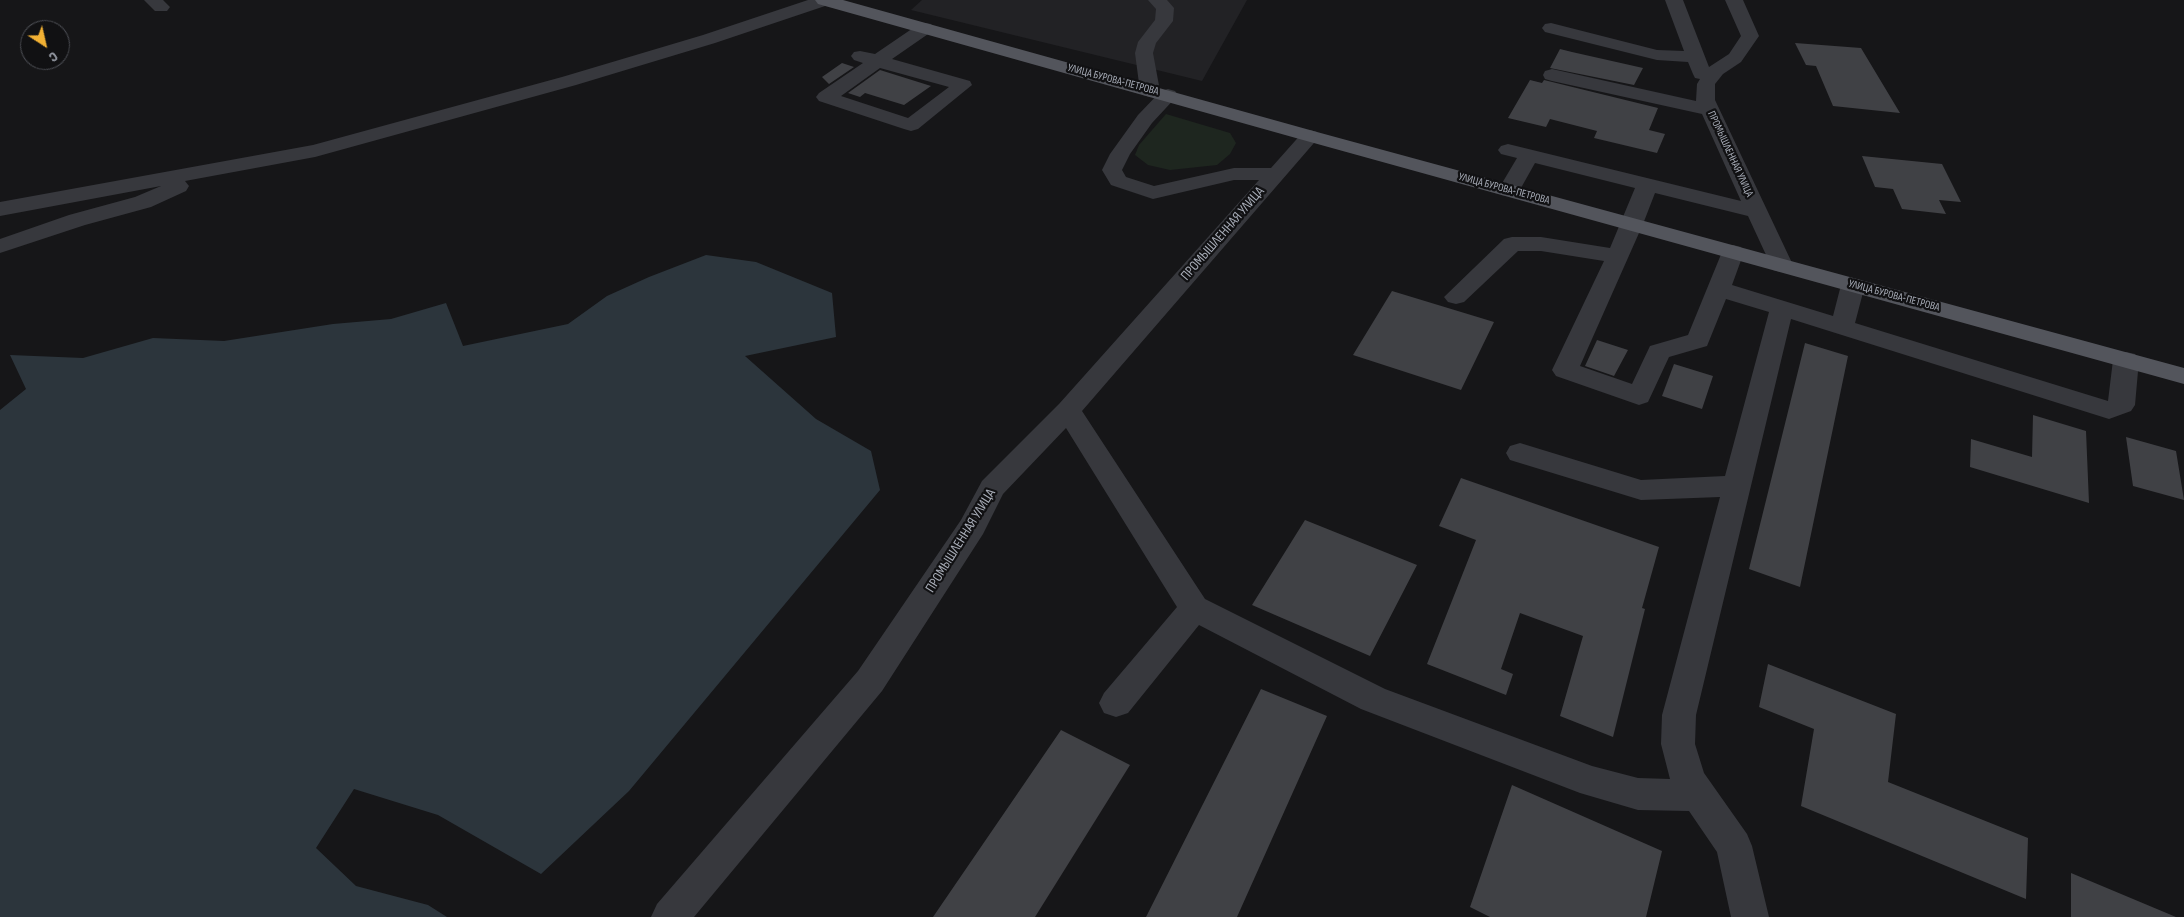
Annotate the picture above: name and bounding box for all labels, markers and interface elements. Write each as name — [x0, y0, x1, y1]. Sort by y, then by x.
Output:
north arrow — [20, 20, 70, 70]
text: С — [45, 48, 61, 66]
street label: УЛИЦА БУРОВА-ПЕТРОВА — [1066, 62, 1160, 98]
street label: ПРОМЫШЛЕННАЯ УЛИЦА — [1704, 109, 1756, 199]
street label: УЛИЦА БУРОВА-ПЕТРОВА — [1457, 171, 1551, 207]
street label: ПРОМЫШЛЕННАЯ УЛИЦА — [1178, 184, 1268, 284]
street label: УЛИЦА БУРОВА-ПЕТРОВА — [1847, 278, 1941, 314]
street label: ПРОМЫШЛЕННАЯ УЛИЦА — [922, 486, 1000, 596]

